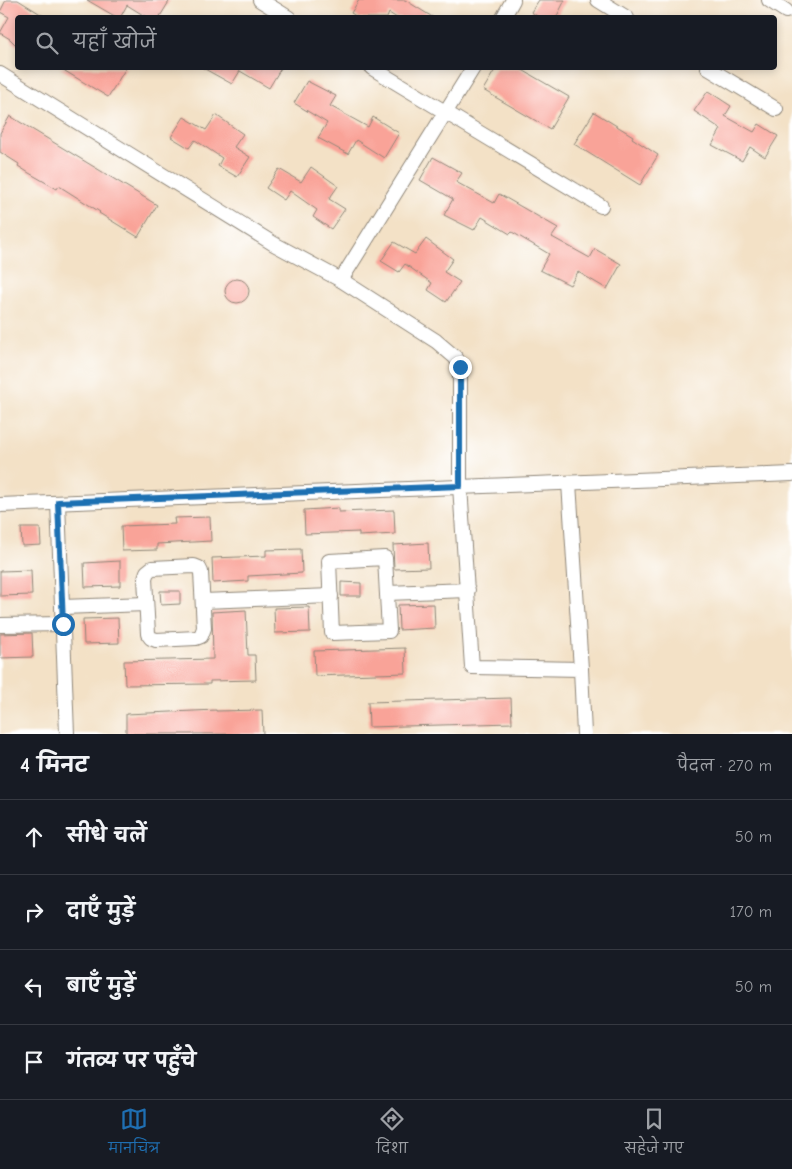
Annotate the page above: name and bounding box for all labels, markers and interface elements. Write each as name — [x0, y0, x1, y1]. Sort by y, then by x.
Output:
search box — [15, 15, 777, 70]
icon: search — [33, 29, 61, 57]
text: यहाँ खोजें — [73, 31, 156, 53]
route end — [449, 356, 472, 379]
route start — [52, 613, 75, 636]
text: 4 मिनट — [20, 753, 88, 777]
text: पैदल · 270 m — [677, 757, 772, 775]
icon: ahead — [20, 823, 48, 851]
text: सीधे चलें — [67, 825, 147, 847]
text: 50 m — [735, 828, 772, 846]
icon: right — [20, 898, 48, 926]
text: दाएँ मुड़ें — [67, 900, 135, 922]
text: 170 m — [730, 903, 772, 921]
icon: left — [20, 973, 48, 1001]
text: बाएँ मुड़ें — [67, 975, 136, 997]
text: 50 m — [735, 978, 772, 996]
icon: arrive — [20, 1048, 48, 1076]
text: गंतव्य पर पहुँचे — [67, 1050, 196, 1072]
tab: मानचित्र — [108, 1105, 160, 1164]
tab: दिशा — [376, 1105, 408, 1164]
tab: सहेजे गए — [624, 1105, 684, 1164]

